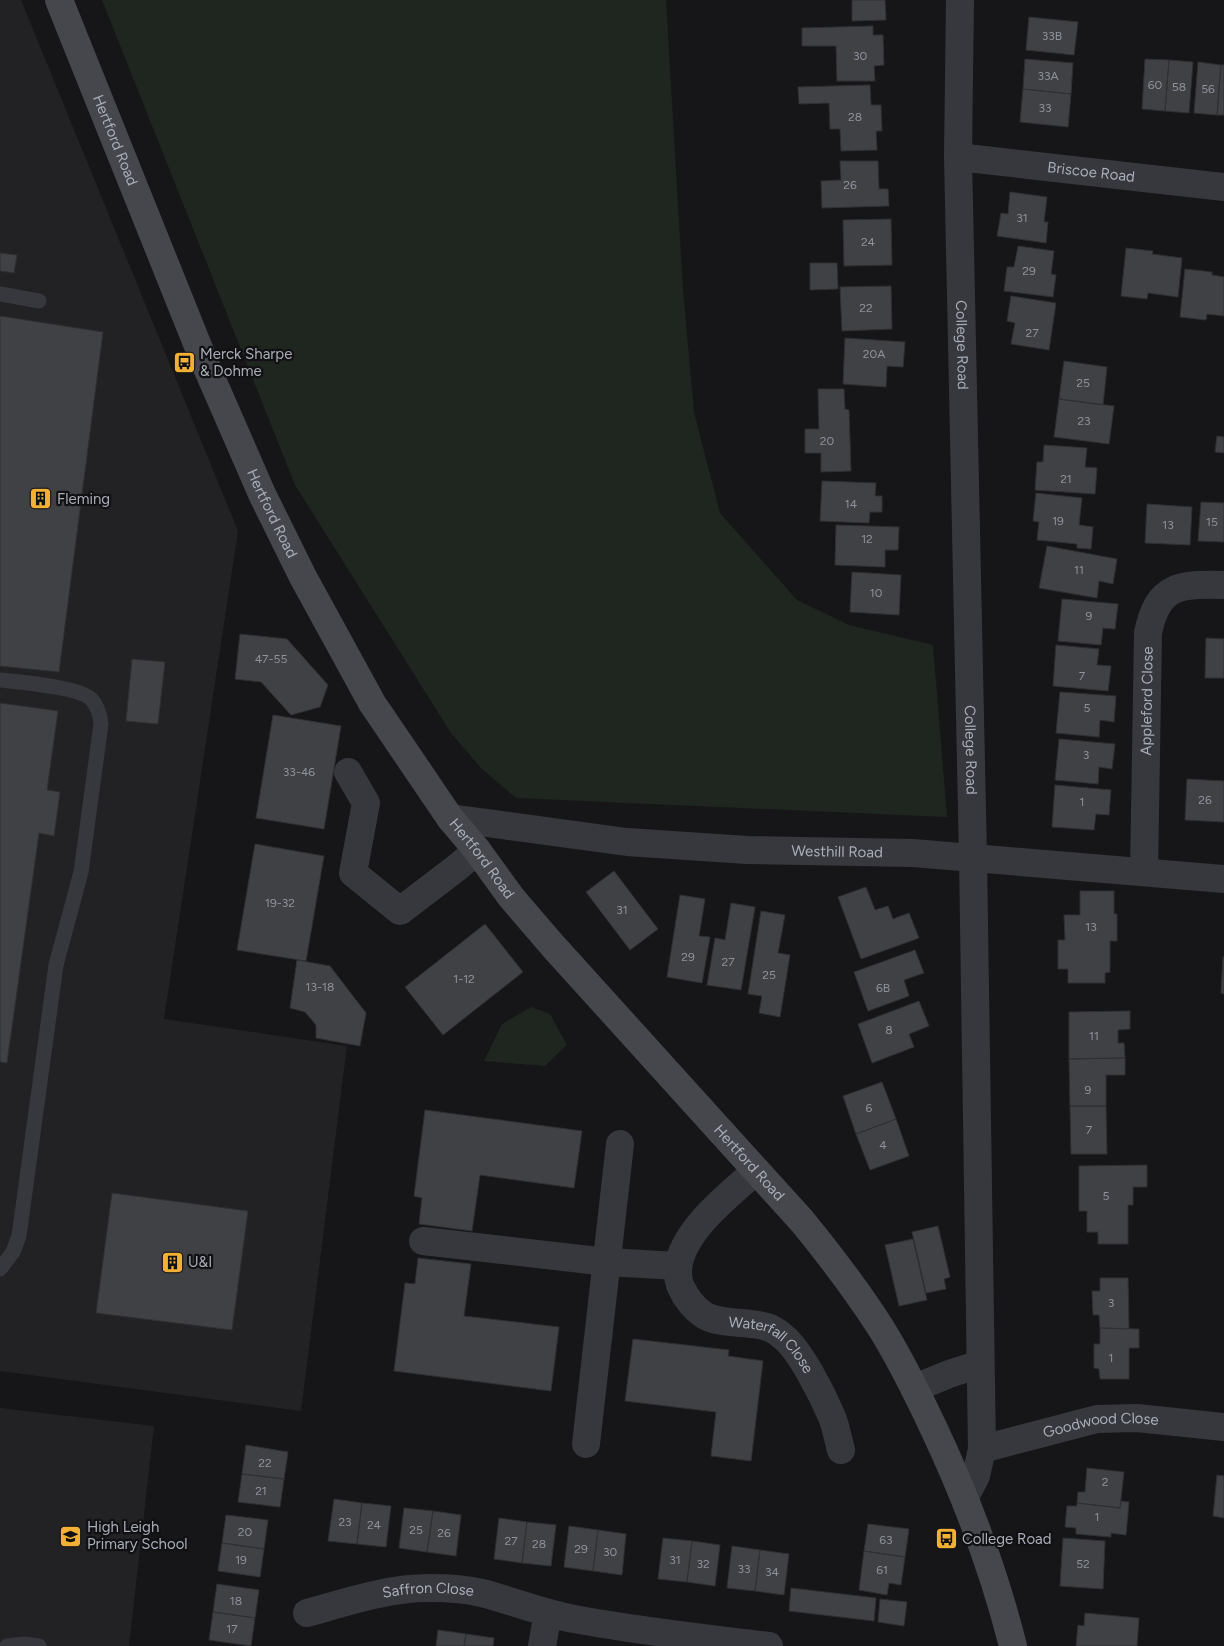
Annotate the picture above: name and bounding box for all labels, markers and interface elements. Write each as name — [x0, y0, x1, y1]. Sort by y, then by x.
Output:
house number: 33B — [1042, 29, 1062, 43]
house number: 30 — [853, 49, 867, 63]
house number: 33A — [1037, 69, 1059, 83]
house number: 60 — [1148, 78, 1163, 92]
house number: 58 — [1172, 80, 1186, 94]
house number: 56 — [1201, 82, 1215, 96]
street label: Hertford Road — [89, 92, 142, 188]
house number: 33 — [1038, 101, 1052, 115]
house number: 28 — [848, 110, 862, 124]
street label: Briscoe Road — [1046, 158, 1136, 186]
house number: 26 — [843, 178, 857, 192]
house number: 31 — [1016, 211, 1028, 225]
house number: 24 — [861, 235, 876, 249]
house number: 29 — [1022, 264, 1036, 278]
street label: College Road — [952, 300, 972, 390]
house number: 22 — [859, 301, 873, 315]
house number: 27 — [1025, 326, 1039, 340]
place label: Merck Sharpe & Dohme — [200, 345, 292, 380]
house number: 20A — [863, 347, 885, 361]
bus stop icon: Merck Sharpe & Dohme — [172, 351, 196, 375]
house number: 25 — [1076, 376, 1090, 390]
house number: 23 — [1077, 414, 1091, 428]
house number: 20 — [820, 434, 835, 448]
street label: Hertford Road — [243, 466, 301, 561]
house number: 21 — [1060, 472, 1072, 486]
building icon: Fleming — [29, 487, 53, 511]
place label: Fleming — [57, 490, 110, 508]
house number: 14 — [845, 497, 858, 511]
house number: 19 — [1052, 514, 1064, 528]
house number: 15 — [1206, 515, 1218, 529]
house number: 13 — [1162, 518, 1174, 532]
house number: 12 — [861, 532, 873, 546]
house number: 11 — [1074, 563, 1084, 577]
house number: 10 — [870, 586, 883, 600]
house number: 9 — [1086, 609, 1093, 623]
street label: Appleford Close — [1137, 646, 1157, 756]
house number: 47-55 — [255, 652, 287, 666]
house number: 7 — [1079, 669, 1086, 683]
house number: 5 — [1084, 701, 1091, 715]
street label: College Road — [961, 705, 981, 795]
house number: 3 — [1083, 748, 1089, 762]
house number: 33-46 — [283, 765, 315, 779]
house number: 26 — [1198, 793, 1212, 807]
house number: 1 — [1080, 795, 1084, 809]
street label: Hertford Road — [445, 815, 518, 902]
street label: Westhill Road — [791, 842, 883, 861]
house number: 19-32 — [265, 896, 295, 910]
house number: 31 — [616, 903, 628, 917]
house number: 13 — [1085, 920, 1097, 934]
house number: 29 — [681, 950, 695, 964]
house number: 27 — [721, 955, 735, 969]
house number: 25 — [762, 968, 776, 982]
house number: 1-12 — [453, 972, 475, 986]
house number: 13-18 — [306, 980, 334, 994]
house number: 6B — [876, 981, 890, 995]
house number: 8 — [885, 1023, 893, 1037]
house number: 11 — [1089, 1029, 1099, 1043]
house number: 9 — [1085, 1083, 1092, 1097]
house number: 6 — [866, 1101, 873, 1115]
street label: Hertford Road — [710, 1121, 788, 1204]
house number: 7 — [1086, 1123, 1093, 1137]
house number: 4 — [879, 1138, 887, 1152]
house number: 5 — [1103, 1189, 1110, 1203]
building icon: U&I — [160, 1250, 184, 1274]
place label: U&I — [188, 1253, 212, 1271]
house number: 3 — [1108, 1296, 1114, 1310]
street label: Waterfall Close — [728, 1313, 817, 1377]
house number: 1 — [1109, 1351, 1113, 1365]
street label: Goodwood Close — [1041, 1409, 1160, 1442]
house number: 22 — [258, 1456, 272, 1470]
house number: 2 — [1102, 1475, 1108, 1489]
house number: 21 — [255, 1484, 267, 1498]
house number: 1 — [1095, 1510, 1099, 1524]
house number: 23 — [338, 1515, 352, 1529]
place label: High Leigh Primary School — [87, 1518, 188, 1553]
house number: 24 — [367, 1518, 382, 1532]
house number: 25 — [409, 1523, 423, 1537]
school or university icon: High Leigh Primary School — [59, 1524, 83, 1548]
house number: 20 — [238, 1525, 253, 1539]
house number: 26 — [437, 1526, 451, 1540]
bus stop icon: College Road — [934, 1527, 958, 1551]
place label: College Road — [962, 1530, 1052, 1548]
house number: 63 — [879, 1533, 893, 1547]
house number: 27 — [504, 1534, 518, 1548]
house number: 28 — [532, 1537, 546, 1551]
house number: 29 — [574, 1542, 588, 1556]
house number: 30 — [603, 1545, 617, 1559]
house number: 19 — [235, 1553, 247, 1567]
house number: 31 — [669, 1553, 681, 1567]
house number: 32 — [696, 1557, 710, 1571]
house number: 52 — [1076, 1557, 1090, 1571]
house number: 33 — [737, 1562, 751, 1576]
house number: 61 — [876, 1563, 888, 1577]
house number: 34 — [765, 1565, 780, 1579]
street label: Saffron Close — [381, 1579, 475, 1602]
house number: 18 — [230, 1594, 242, 1608]
house number: 17 — [226, 1622, 238, 1636]

